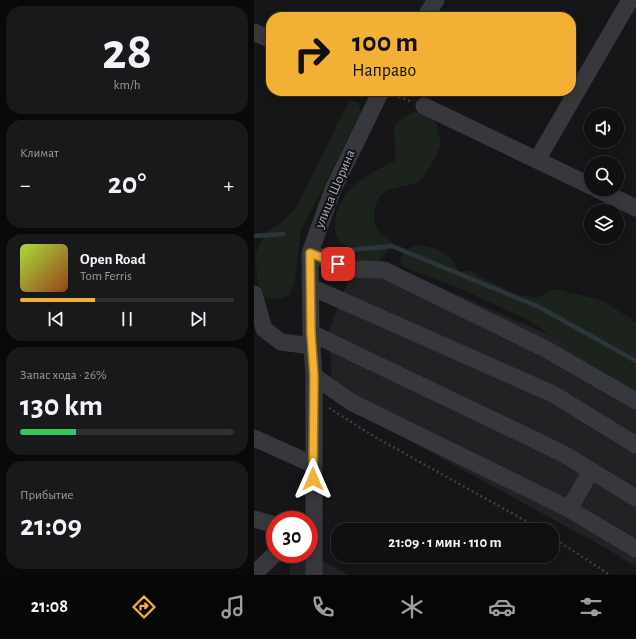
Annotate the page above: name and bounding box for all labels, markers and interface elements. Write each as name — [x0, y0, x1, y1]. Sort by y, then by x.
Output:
text: 28 — [102, 26, 152, 78]
icon: right — [286, 28, 338, 80]
text: 100 m — [352, 29, 418, 57]
text: Направо — [352, 62, 416, 80]
text: km/h — [114, 79, 140, 92]
map controls — [584, 108, 624, 244]
button: sound — [584, 108, 624, 148]
text: Климат — [20, 147, 59, 160]
street label: улица Шорина — [312, 147, 358, 231]
button: search — [584, 156, 624, 196]
text: 20° — [108, 169, 146, 199]
text: − — [20, 174, 31, 196]
text: + — [223, 174, 234, 196]
button: layers — [584, 204, 624, 244]
pin — [321, 247, 355, 281]
text: Open Road — [80, 252, 146, 267]
icon: arrive — [327, 253, 349, 275]
text: Tom Ferris — [80, 270, 132, 283]
icon: previous — [45, 308, 67, 330]
icon: pause — [116, 308, 138, 330]
icon: next — [187, 308, 209, 330]
text: Запас хода · 26% — [20, 369, 107, 382]
text: 130 km — [20, 391, 103, 421]
position arrow — [292, 458, 334, 500]
text: Прибытие — [20, 489, 74, 502]
text: 21:09 — [20, 511, 82, 541]
speed limit sign: 30 — [266, 511, 318, 563]
text: 21:09 · 1 мин · 110 m — [388, 535, 502, 550]
icon: directions — [130, 593, 158, 621]
icon: music — [219, 593, 247, 621]
icon: phone — [309, 593, 337, 621]
icon: climate — [398, 593, 426, 621]
icon: car — [488, 593, 516, 621]
icon: filters — [577, 593, 605, 621]
text: 21:08 — [31, 598, 68, 616]

